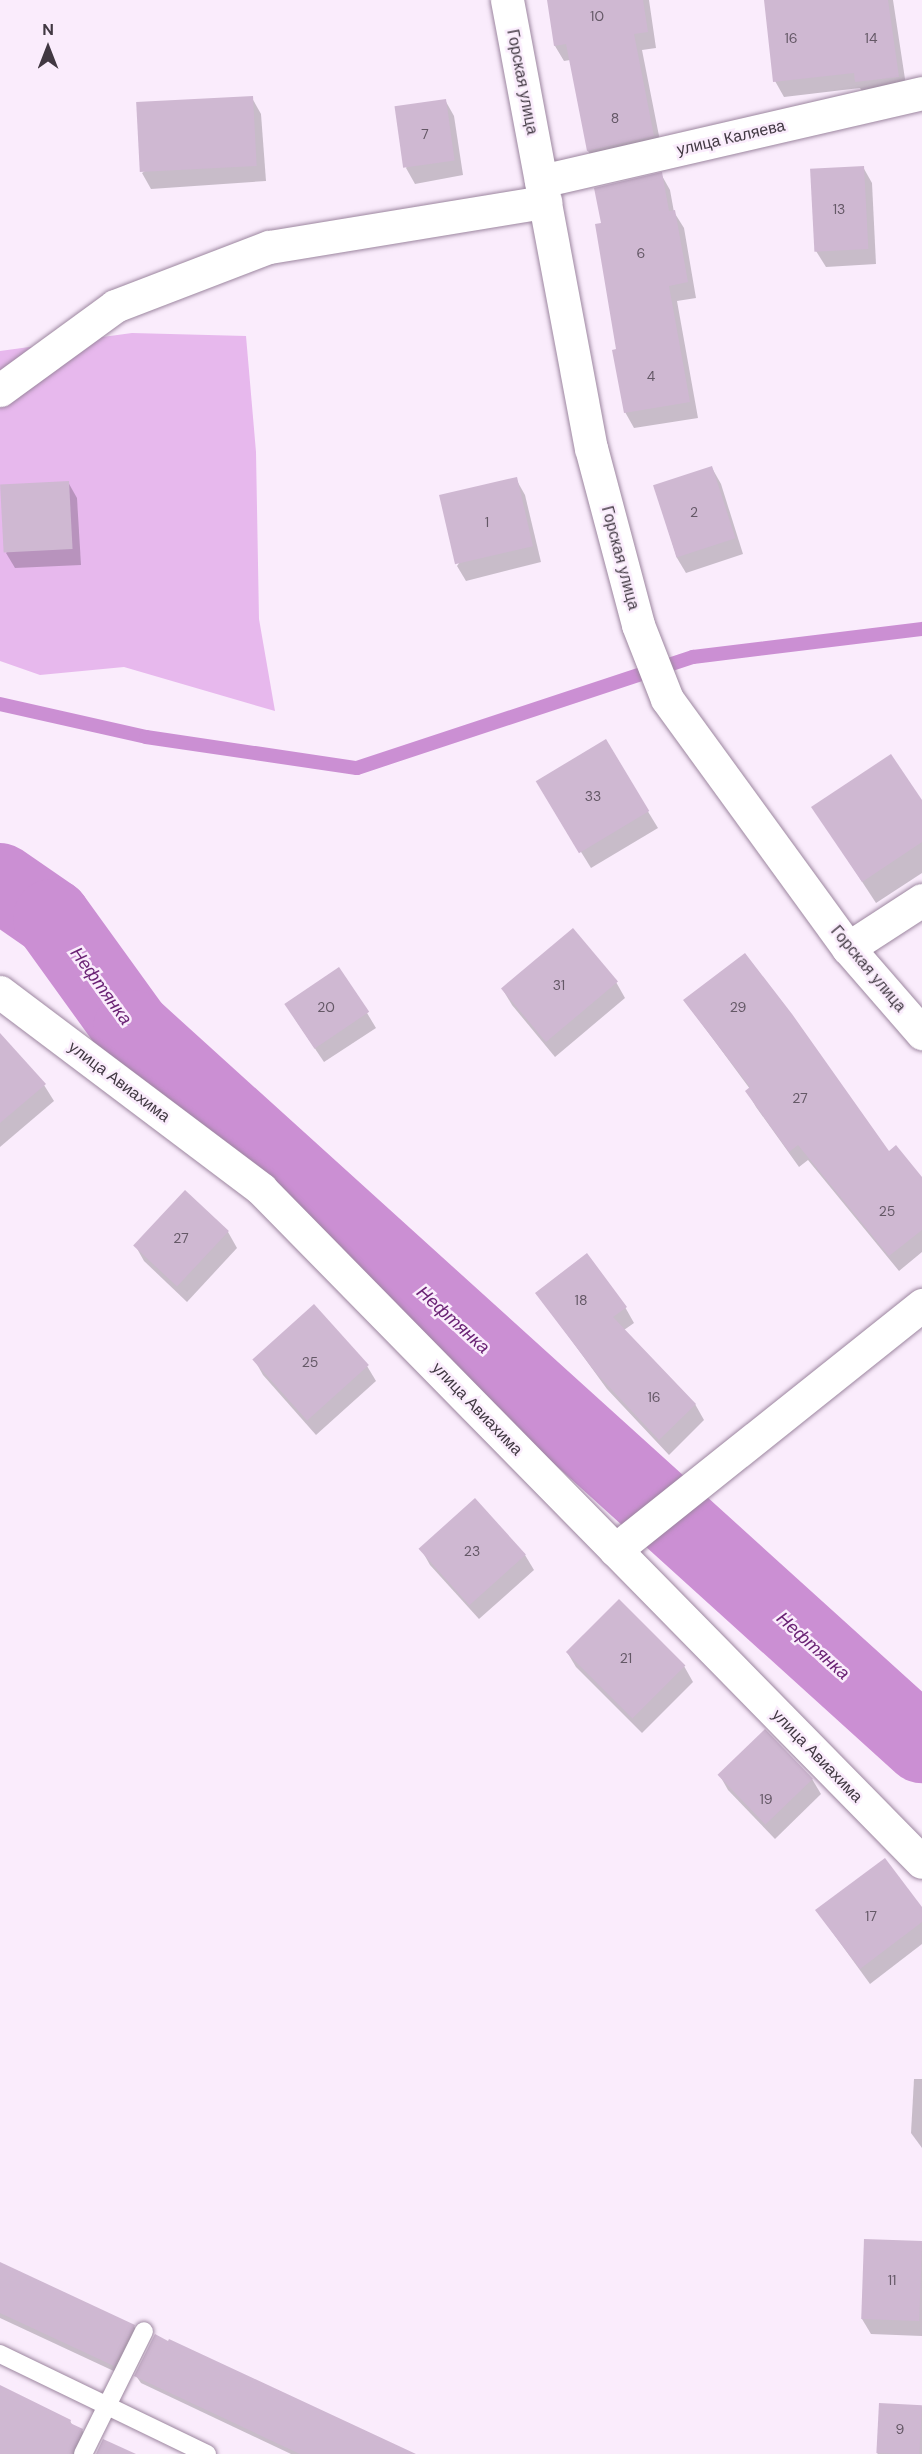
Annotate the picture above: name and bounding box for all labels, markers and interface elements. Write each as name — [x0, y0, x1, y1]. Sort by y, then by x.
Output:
house number: 10 — [590, 8, 604, 24]
north arrow — [18, 18, 78, 78]
text: N — [42, 19, 54, 40]
street label: Горская улица — [502, 28, 542, 136]
house number: 16 — [784, 30, 798, 46]
house number: 14 — [865, 30, 877, 46]
house number: 8 — [611, 110, 619, 126]
street label: улица Каляева — [675, 116, 787, 160]
house number: 7 — [421, 126, 429, 142]
house number: 13 — [833, 201, 845, 217]
house number: 6 — [637, 245, 645, 261]
house number: 4 — [647, 368, 655, 384]
street label: Горская улица — [597, 504, 643, 612]
house number: 2 — [690, 504, 698, 520]
house number: 1 — [485, 514, 489, 530]
house number: 33 — [585, 788, 601, 804]
street label: Горская улица — [826, 922, 910, 1016]
water label: Нефтянка — [66, 943, 136, 1029]
house number: 31 — [553, 977, 565, 993]
house number: 20 — [317, 999, 335, 1015]
house number: 29 — [730, 999, 746, 1015]
street label: улица Авиахима — [64, 1038, 174, 1126]
house number: 27 — [792, 1090, 808, 1106]
house number: 25 — [879, 1203, 895, 1219]
house number: 27 — [173, 1230, 189, 1246]
water label: Нефтянка — [412, 1282, 494, 1358]
house number: 18 — [575, 1292, 587, 1308]
house number: 25 — [302, 1354, 318, 1370]
street label: улица Авиахима — [428, 1358, 526, 1460]
house number: 16 — [647, 1389, 661, 1405]
house number: 23 — [464, 1543, 480, 1559]
water label: Нефтянка — [772, 1608, 854, 1684]
house number: 21 — [620, 1650, 632, 1666]
street label: улица Авиахима — [768, 1705, 866, 1807]
house number: 19 — [759, 1791, 773, 1807]
house number: 17 — [865, 1908, 877, 1924]
house number: 11 — [888, 2272, 896, 2288]
house number: 9 — [896, 2421, 904, 2437]

